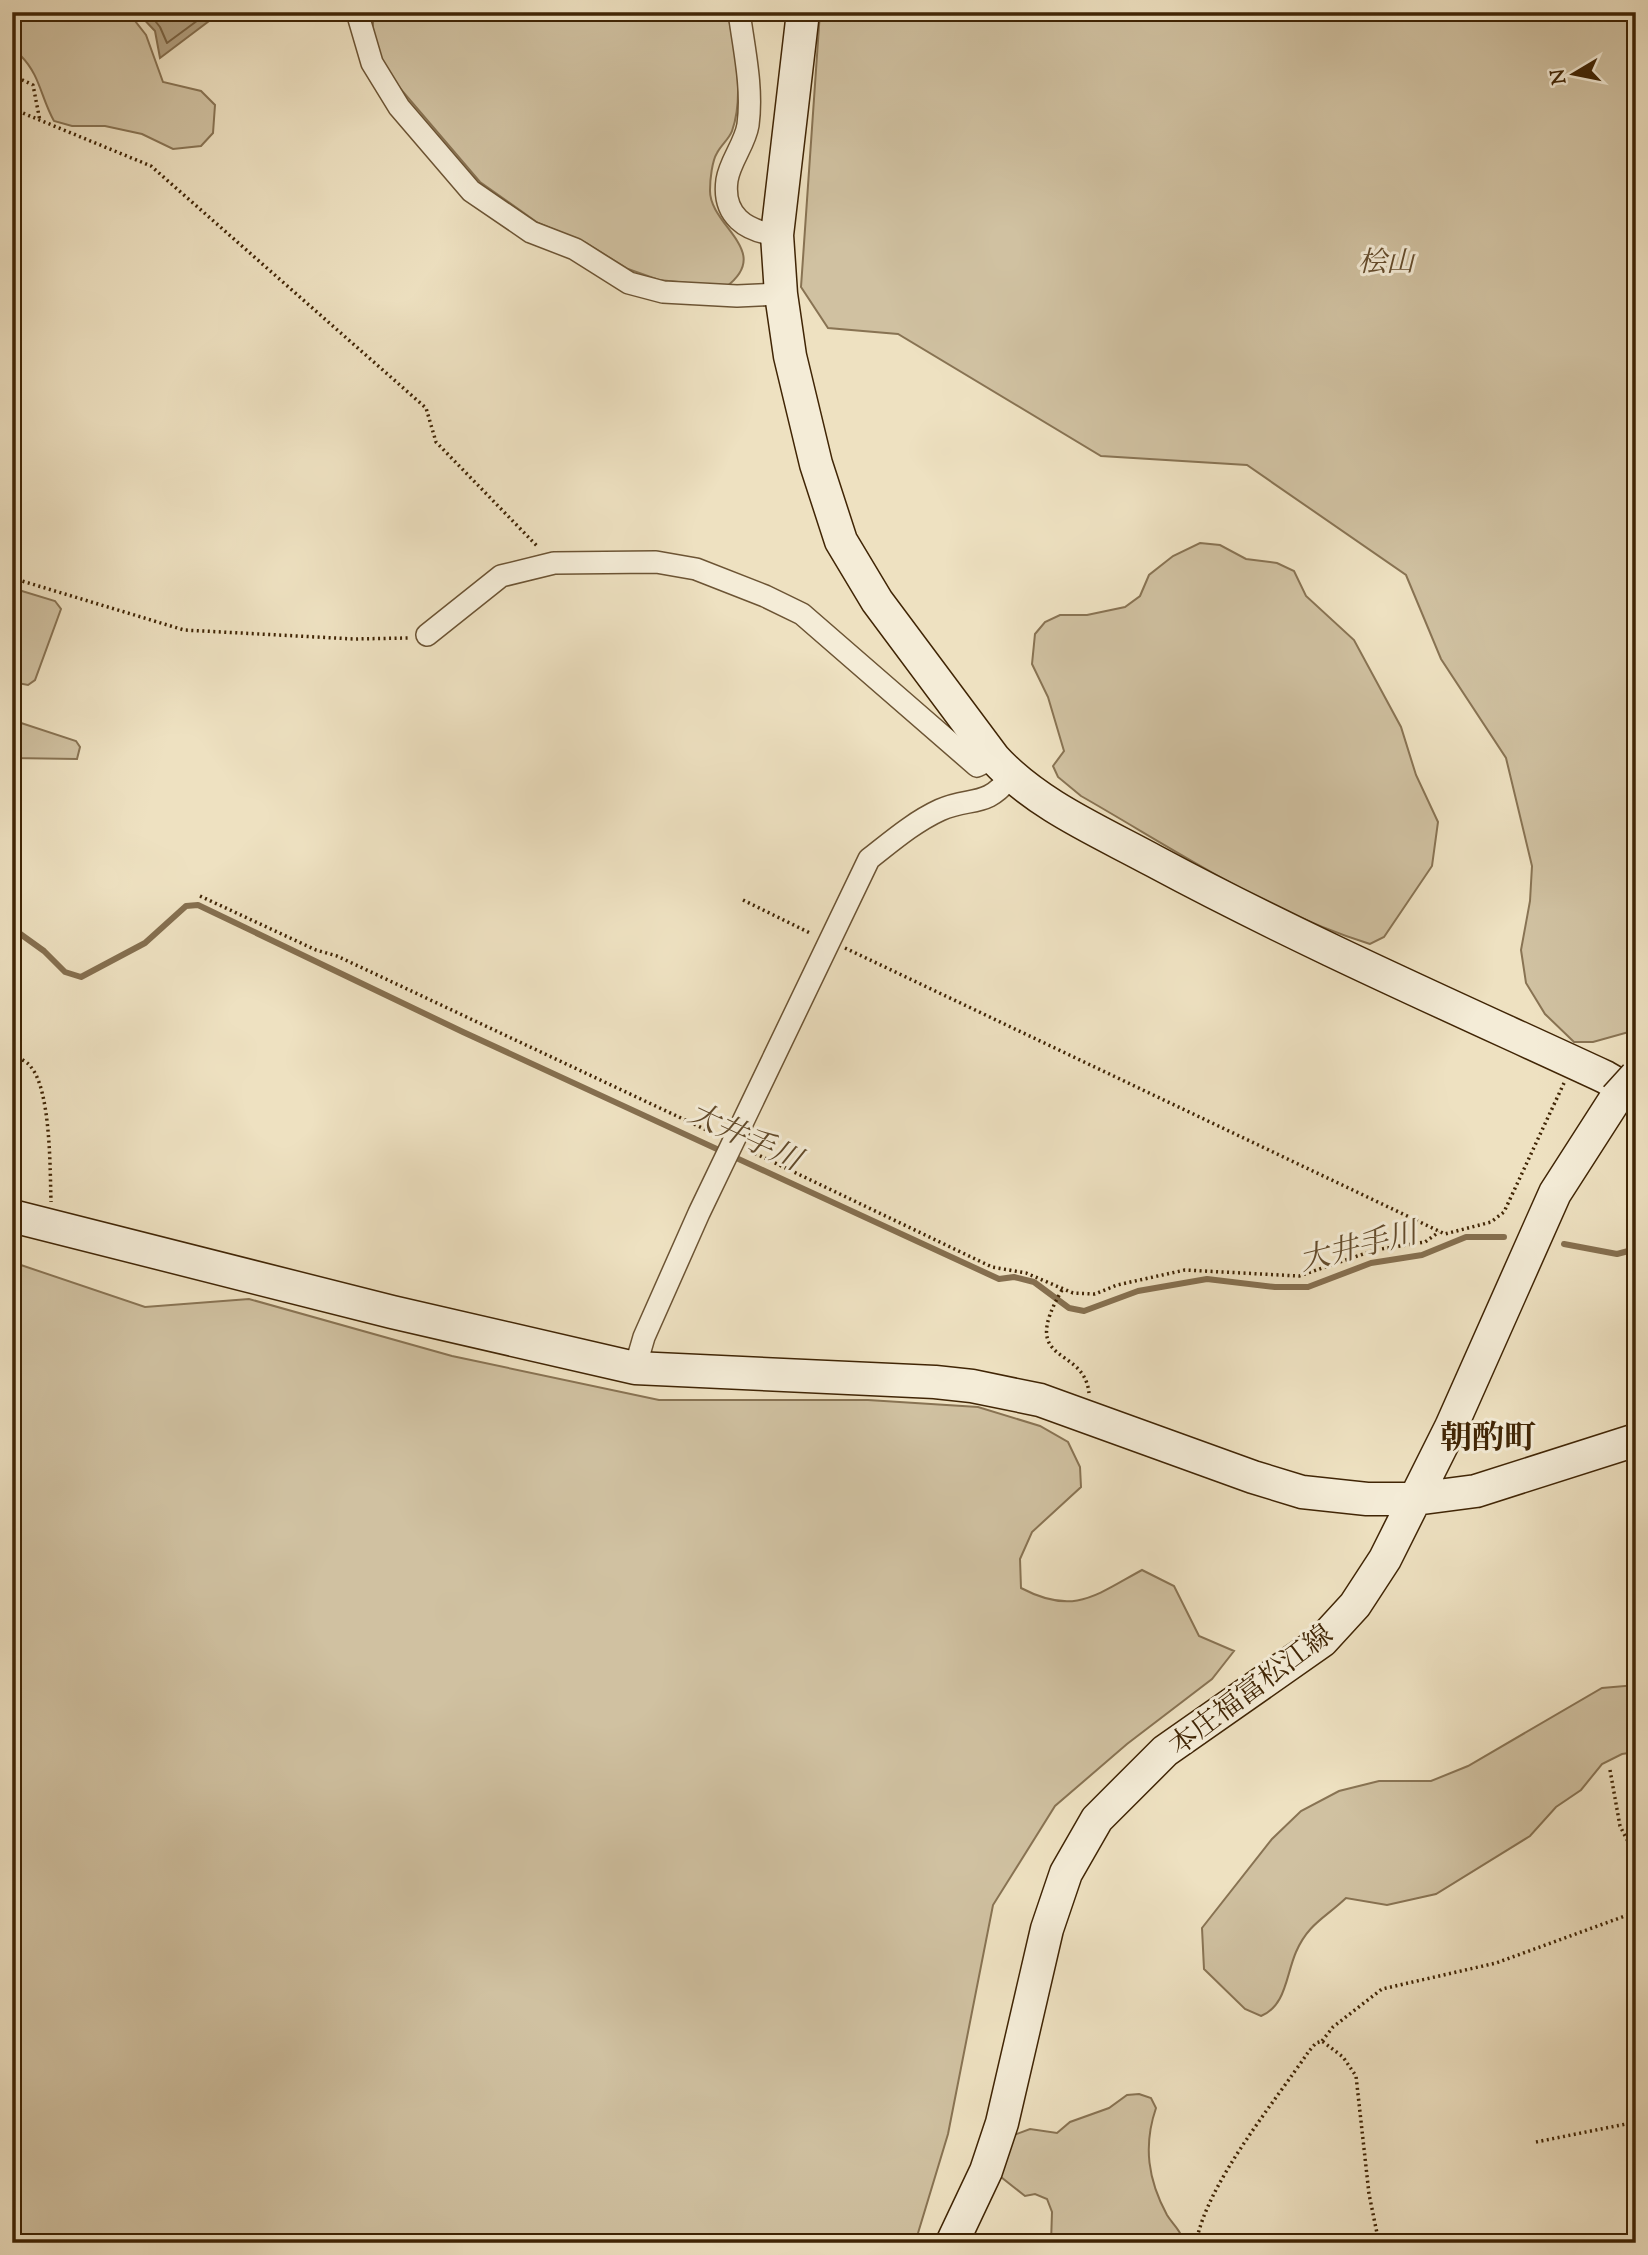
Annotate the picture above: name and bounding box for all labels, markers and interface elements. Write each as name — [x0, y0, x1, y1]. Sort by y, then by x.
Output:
north arrow — [1540, 38, 1610, 108]
text: N — [1545, 67, 1574, 86]
park label: 桧山 — [1358, 244, 1416, 284]
water label: 大井手川 — [680, 1093, 810, 1184]
water label: 大井手川 — [1295, 1212, 1425, 1284]
district label: 朝酌町 — [1440, 1417, 1536, 1463]
street label: 本庄福富松江線 — [1161, 1616, 1342, 1766]

